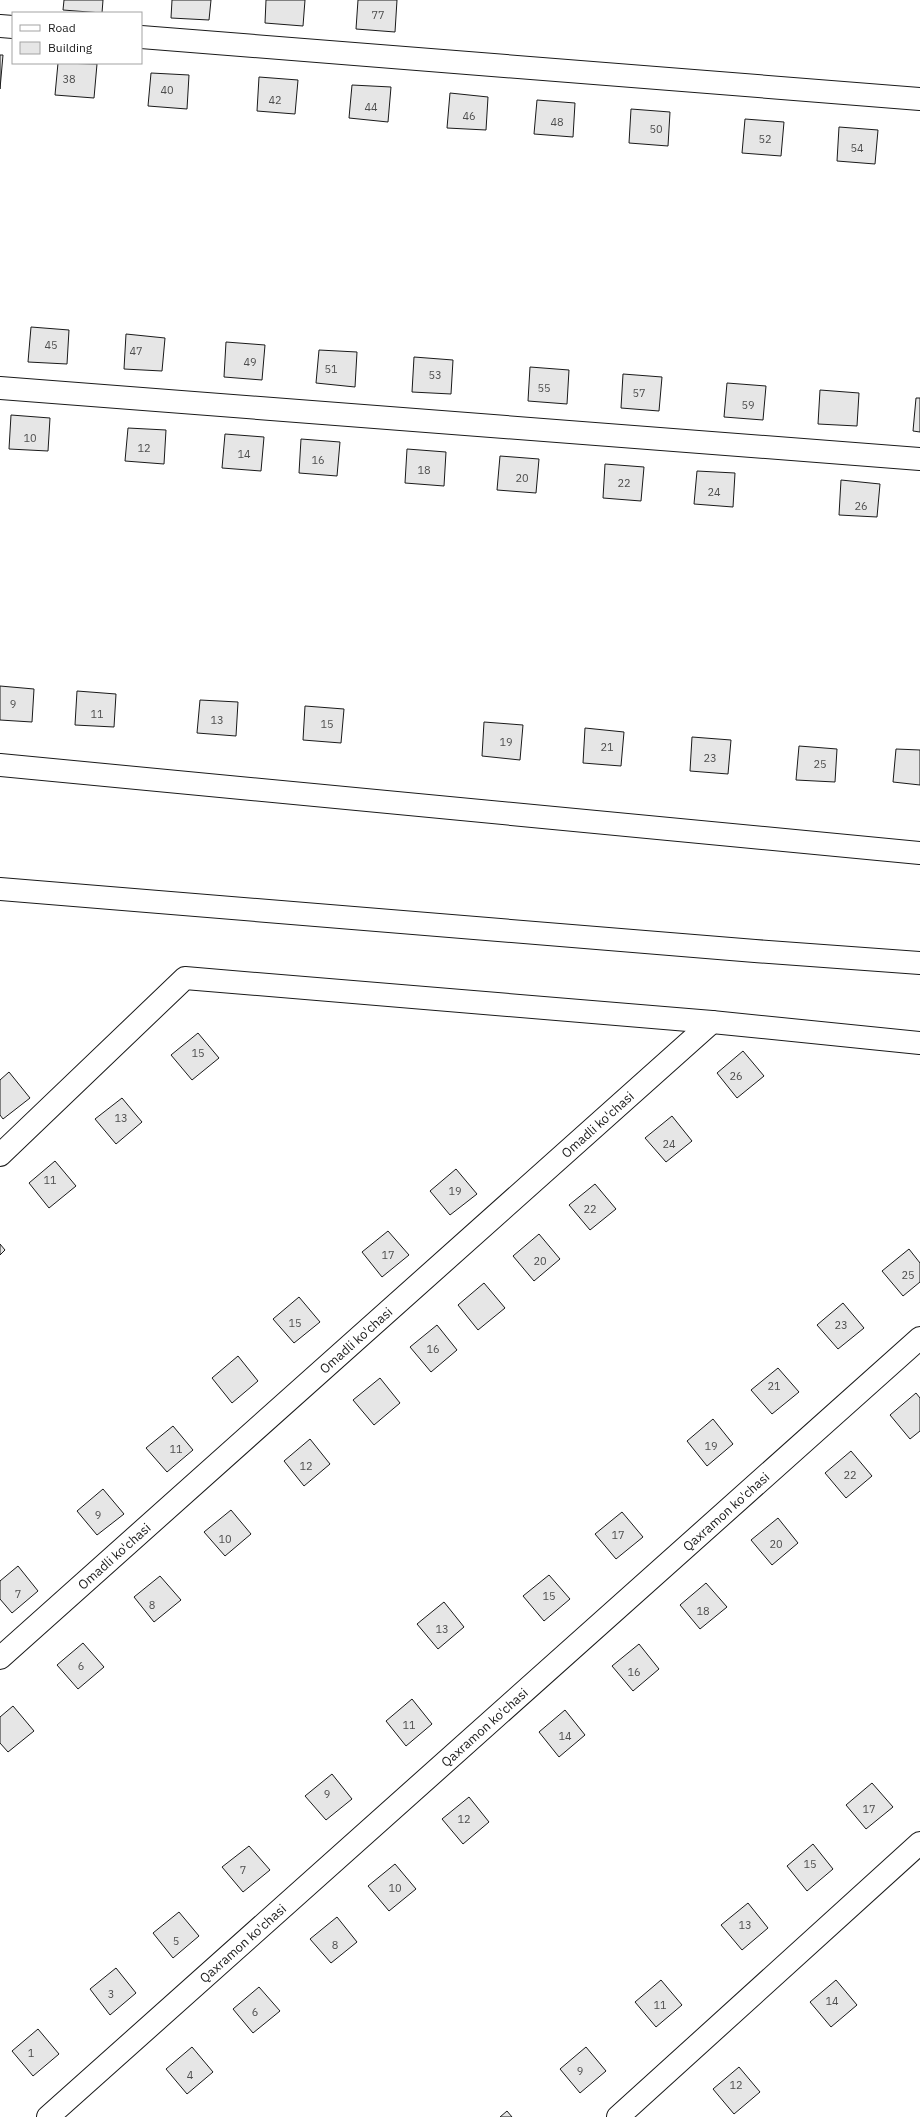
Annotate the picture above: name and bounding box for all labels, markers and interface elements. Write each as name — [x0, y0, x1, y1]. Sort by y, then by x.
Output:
house number: 77 — [371, 8, 385, 22]
legend — [12, 12, 142, 64]
text: Road — [48, 20, 76, 35]
text: Building — [48, 40, 93, 55]
house number: 38 — [62, 72, 76, 86]
house number: 40 — [160, 83, 174, 97]
house number: 42 — [268, 93, 282, 107]
house number: 44 — [364, 100, 378, 114]
house number: 46 — [462, 109, 476, 123]
house number: 48 — [550, 115, 564, 129]
house number: 50 — [649, 122, 663, 136]
house number: 52 — [758, 132, 772, 146]
house number: 54 — [850, 141, 864, 155]
house number: 45 — [44, 338, 58, 352]
house number: 47 — [129, 344, 143, 358]
house number: 49 — [243, 355, 257, 369]
house number: 51 — [324, 362, 338, 376]
house number: 53 — [428, 368, 442, 382]
house number: 55 — [537, 381, 551, 395]
house number: 57 — [632, 386, 646, 400]
house number: 59 — [741, 398, 755, 412]
house number: 10 — [23, 431, 37, 445]
house number: 12 — [137, 441, 151, 455]
house number: 14 — [237, 447, 251, 461]
house number: 16 — [311, 453, 325, 467]
house number: 18 — [417, 463, 431, 477]
house number: 20 — [515, 471, 529, 485]
house number: 22 — [617, 476, 631, 490]
house number: 24 — [707, 485, 721, 499]
house number: 26 — [854, 499, 868, 513]
house number: 9 — [10, 697, 16, 711]
house number: 11 — [90, 707, 104, 721]
house number: 13 — [210, 713, 224, 727]
house number: 15 — [320, 717, 334, 731]
house number: 19 — [499, 735, 513, 749]
house number: 21 — [600, 740, 614, 754]
house number: 23 — [703, 751, 717, 765]
house number: 25 — [813, 757, 827, 771]
house number: 15 — [191, 1046, 205, 1060]
house number: 26 — [729, 1069, 743, 1083]
street label: Omadli ko'chasi — [557, 1087, 637, 1161]
house number: 13 — [114, 1111, 128, 1125]
house number: 24 — [662, 1137, 676, 1151]
house number: 11 — [43, 1173, 57, 1187]
house number: 19 — [448, 1184, 462, 1198]
house number: 22 — [583, 1202, 597, 1216]
house number: 17 — [381, 1248, 395, 1262]
house number: 20 — [533, 1254, 547, 1268]
house number: 25 — [901, 1268, 915, 1282]
street label: Omadli ko'chasi — [316, 1303, 396, 1377]
house number: 15 — [288, 1316, 302, 1330]
house number: 23 — [834, 1318, 848, 1332]
house number: 16 — [426, 1342, 440, 1356]
house number: 21 — [767, 1379, 781, 1393]
house number: 19 — [704, 1439, 718, 1453]
house number: 11 — [169, 1442, 183, 1456]
house number: 12 — [299, 1459, 313, 1473]
street label: Qaxramon ko'chasi — [679, 1468, 773, 1555]
house number: 22 — [843, 1468, 857, 1482]
house number: 9 — [95, 1508, 101, 1522]
street label: Omadli ko'chasi — [74, 1519, 154, 1593]
house number: 17 — [611, 1528, 625, 1542]
house number: 10 — [218, 1532, 232, 1546]
house number: 20 — [769, 1537, 783, 1551]
house number: 7 — [15, 1587, 21, 1601]
house number: 15 — [542, 1589, 556, 1603]
house number: 8 — [149, 1598, 155, 1612]
house number: 18 — [696, 1604, 710, 1618]
house number: 13 — [435, 1622, 449, 1636]
house number: 6 — [78, 1659, 84, 1673]
house number: 16 — [627, 1665, 641, 1679]
street label: Qaxramon ko'chasi — [437, 1684, 531, 1770]
house number: 11 — [402, 1718, 416, 1732]
house number: 14 — [558, 1729, 572, 1743]
house number: 9 — [324, 1787, 330, 1801]
house number: 17 — [862, 1802, 876, 1816]
house number: 12 — [457, 1812, 471, 1826]
house number: 15 — [803, 1857, 817, 1871]
house number: 7 — [240, 1863, 246, 1877]
house number: 10 — [388, 1881, 402, 1895]
street label: Qaxramon ko'chasi — [196, 1900, 290, 1986]
house number: 13 — [738, 1918, 752, 1932]
house number: 5 — [173, 1934, 179, 1948]
house number: 8 — [332, 1938, 338, 1952]
house number: 3 — [108, 1987, 114, 2001]
house number: 14 — [825, 1994, 839, 2008]
house number: 11 — [653, 1998, 667, 2012]
house number: 6 — [252, 2005, 258, 2019]
house number: 1 — [28, 2046, 35, 2060]
house number: 9 — [577, 2064, 583, 2078]
house number: 4 — [187, 2068, 194, 2082]
house number: 12 — [729, 2078, 743, 2092]

